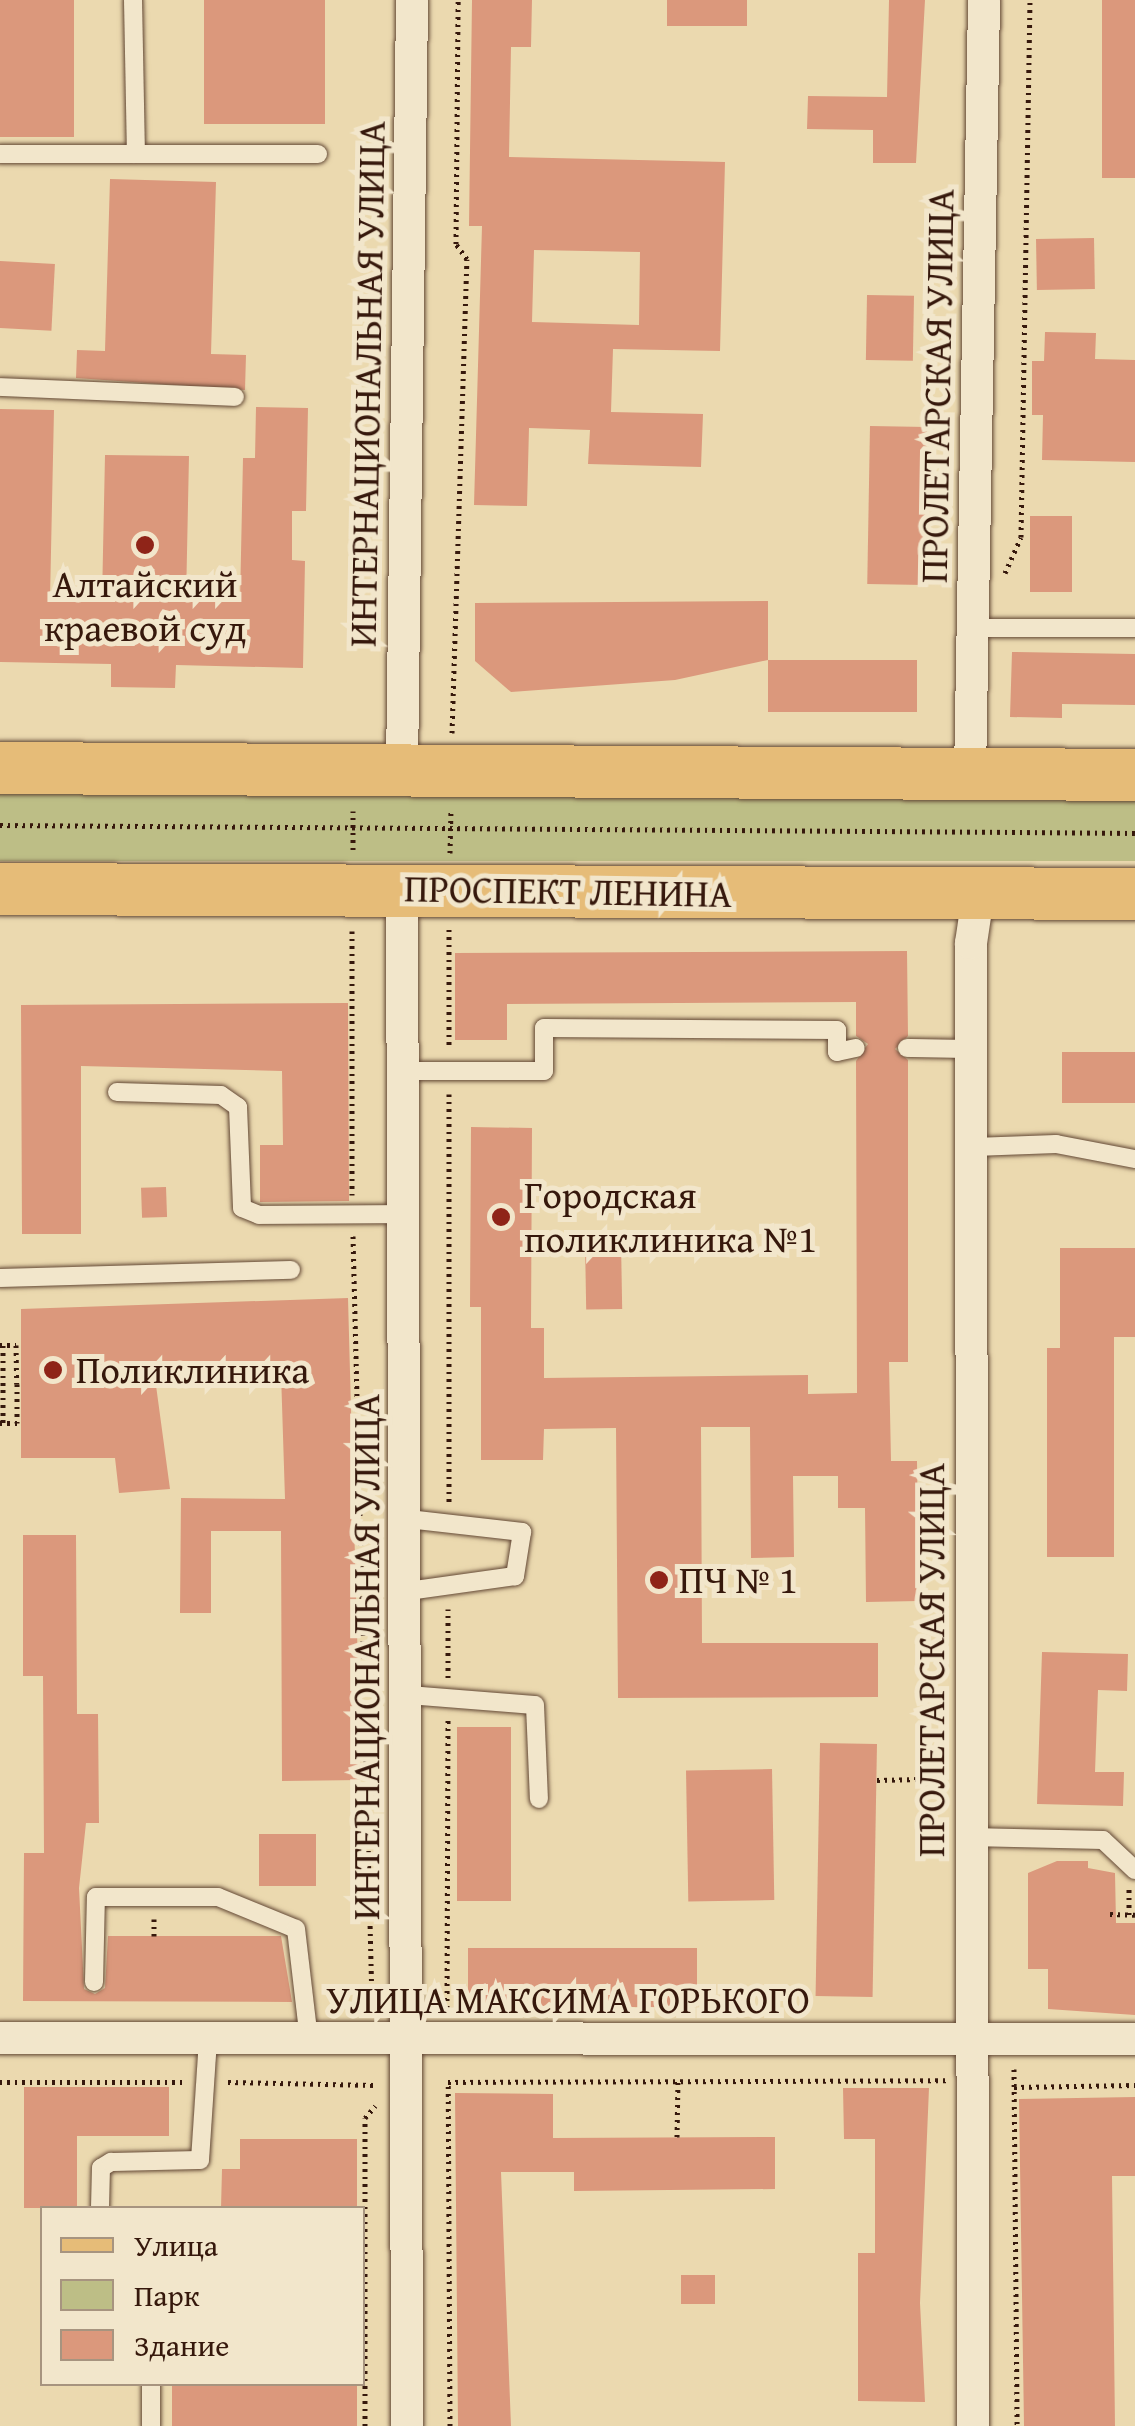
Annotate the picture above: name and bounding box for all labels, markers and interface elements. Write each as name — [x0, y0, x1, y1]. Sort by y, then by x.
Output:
street label: ИНТЕРНАЦИОНАЛЬНАЯ УЛИЦА — [340, 121, 394, 647]
street label: ПРОЛЕТАРСКАЯ УЛИЦА — [911, 188, 963, 584]
marker: Алтайский краевой суд — [134, 534, 156, 556]
place label: Алтайский краевой суд — [44, 561, 246, 650]
street label: ПРОСПЕКТ ЛЕНИНА — [404, 865, 732, 917]
place label: Городская поликлиника №1 — [524, 1172, 817, 1262]
marker: Городская поликлиника №1 — [488, 1204, 514, 1230]
place label: Поликлиника — [76, 1347, 309, 1393]
marker: Поликлиника — [40, 1357, 66, 1383]
street label: ИНТЕРНАЦИОНАЛЬНАЯ УЛИЦА — [343, 1394, 389, 1920]
street label: ПРОЛЕТАРСКАЯ УЛИЦА — [908, 1463, 954, 1857]
place label: ПЧ № 1 — [679, 1557, 798, 1603]
marker: ПЧ № 1 — [648, 1569, 670, 1591]
street label: УЛИЦА МАКСИМА ГОРЬКОГО — [326, 1977, 810, 2023]
legend — [40, 2206, 365, 2386]
text: Улица — [134, 2223, 218, 2267]
text: Парк — [134, 2273, 200, 2317]
text: Здание — [134, 2323, 229, 2367]

